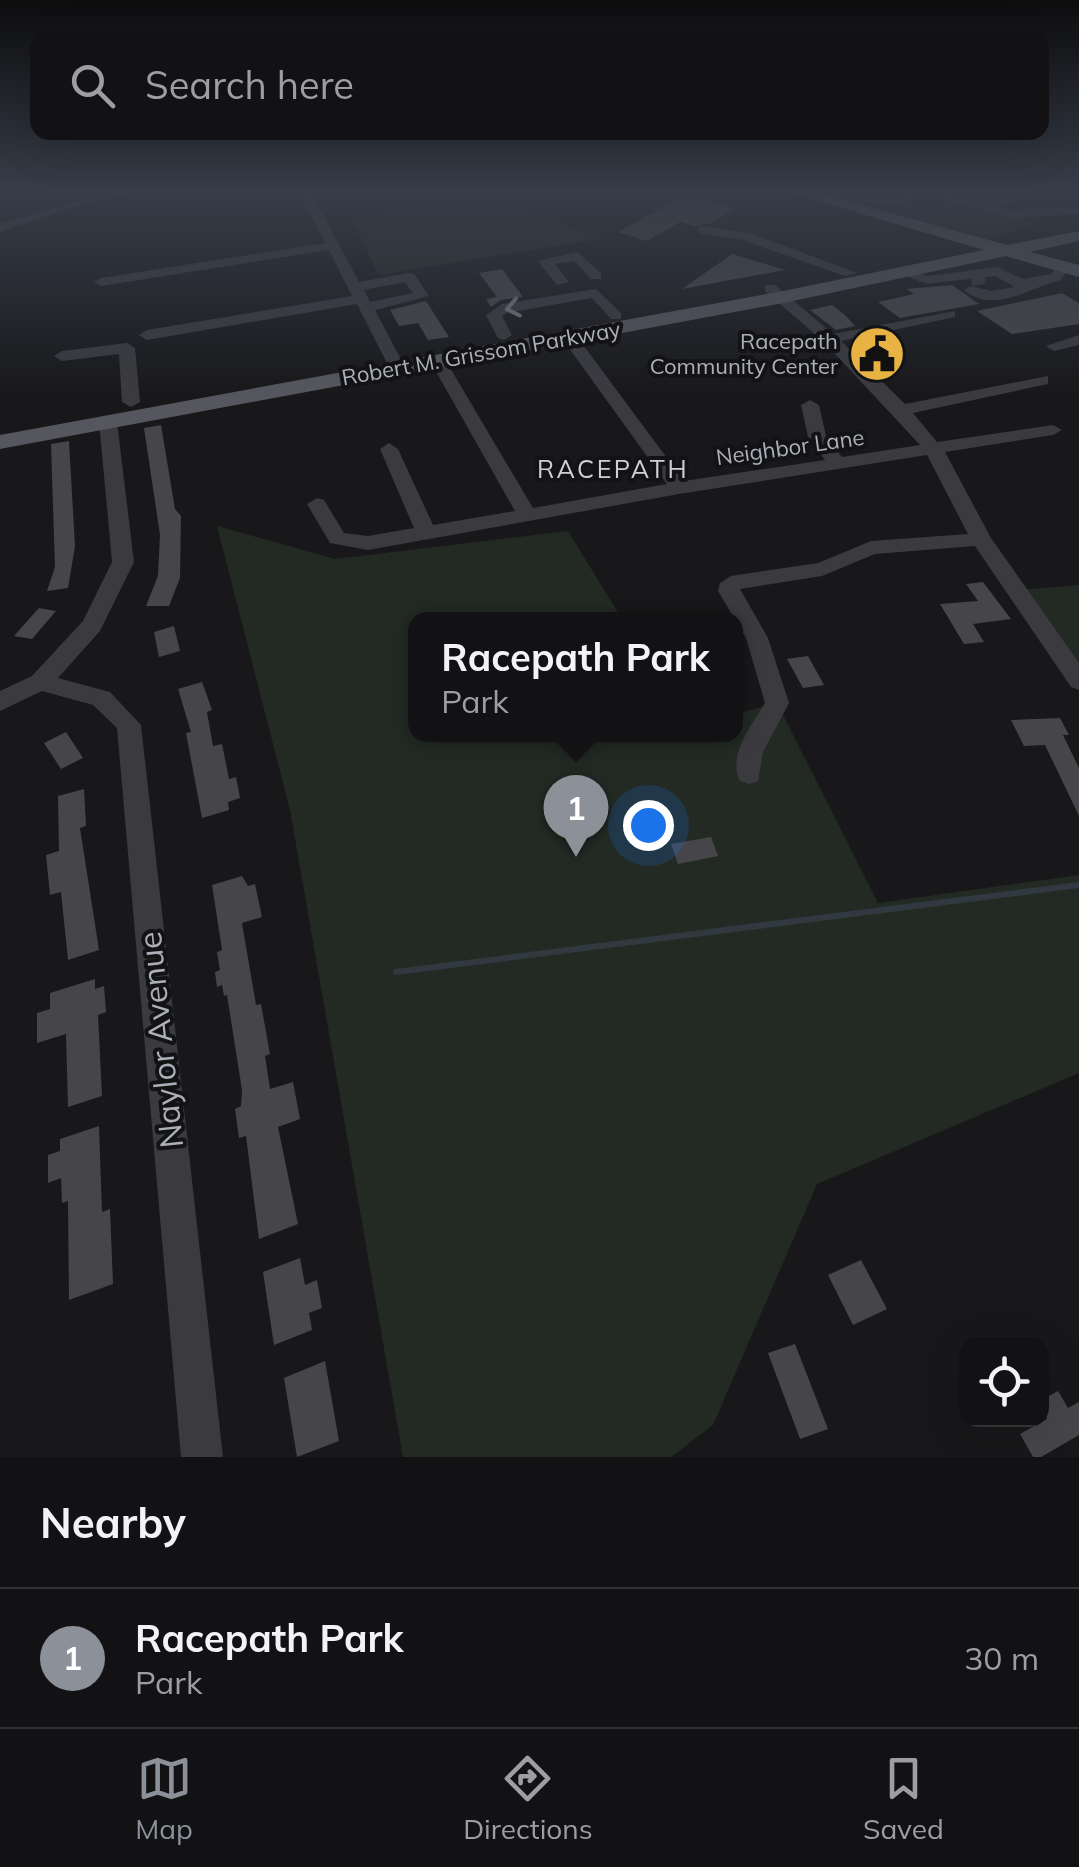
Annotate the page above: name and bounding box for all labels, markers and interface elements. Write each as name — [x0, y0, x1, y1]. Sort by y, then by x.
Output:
search box — [30, 30, 1049, 140]
icon: search — [65, 58, 120, 113]
text: Search here — [145, 61, 354, 109]
one-way arrow — [505, 296, 522, 317]
street label: Robert M. Grissom Parkway — [339, 315, 623, 391]
public building icon: Racepath Community Center — [847, 324, 907, 384]
place label: Racepath Community Center — [650, 327, 838, 380]
street label: Neighbor Lane — [714, 423, 866, 471]
district label: RACEPATH — [537, 453, 689, 484]
popup — [408, 612, 743, 742]
text: Racepath Park — [441, 633, 710, 681]
text: Park — [441, 681, 509, 721]
pin: 1 — [544, 774, 608, 857]
your location — [623, 800, 674, 851]
street label: Naylor Avenue — [129, 930, 191, 1150]
map controls — [959, 1337, 1049, 1427]
button: locate — [959, 1337, 1049, 1427]
text: Nearby — [40, 1496, 186, 1549]
text: Racepath Park — [135, 1614, 403, 1662]
text: 1 — [63, 1638, 82, 1678]
text: 30 m — [964, 1638, 1039, 1678]
text: Park — [135, 1662, 202, 1702]
tab: Map — [135, 1751, 193, 1846]
tab: Directions — [463, 1751, 593, 1846]
tab: Saved — [863, 1751, 944, 1846]

